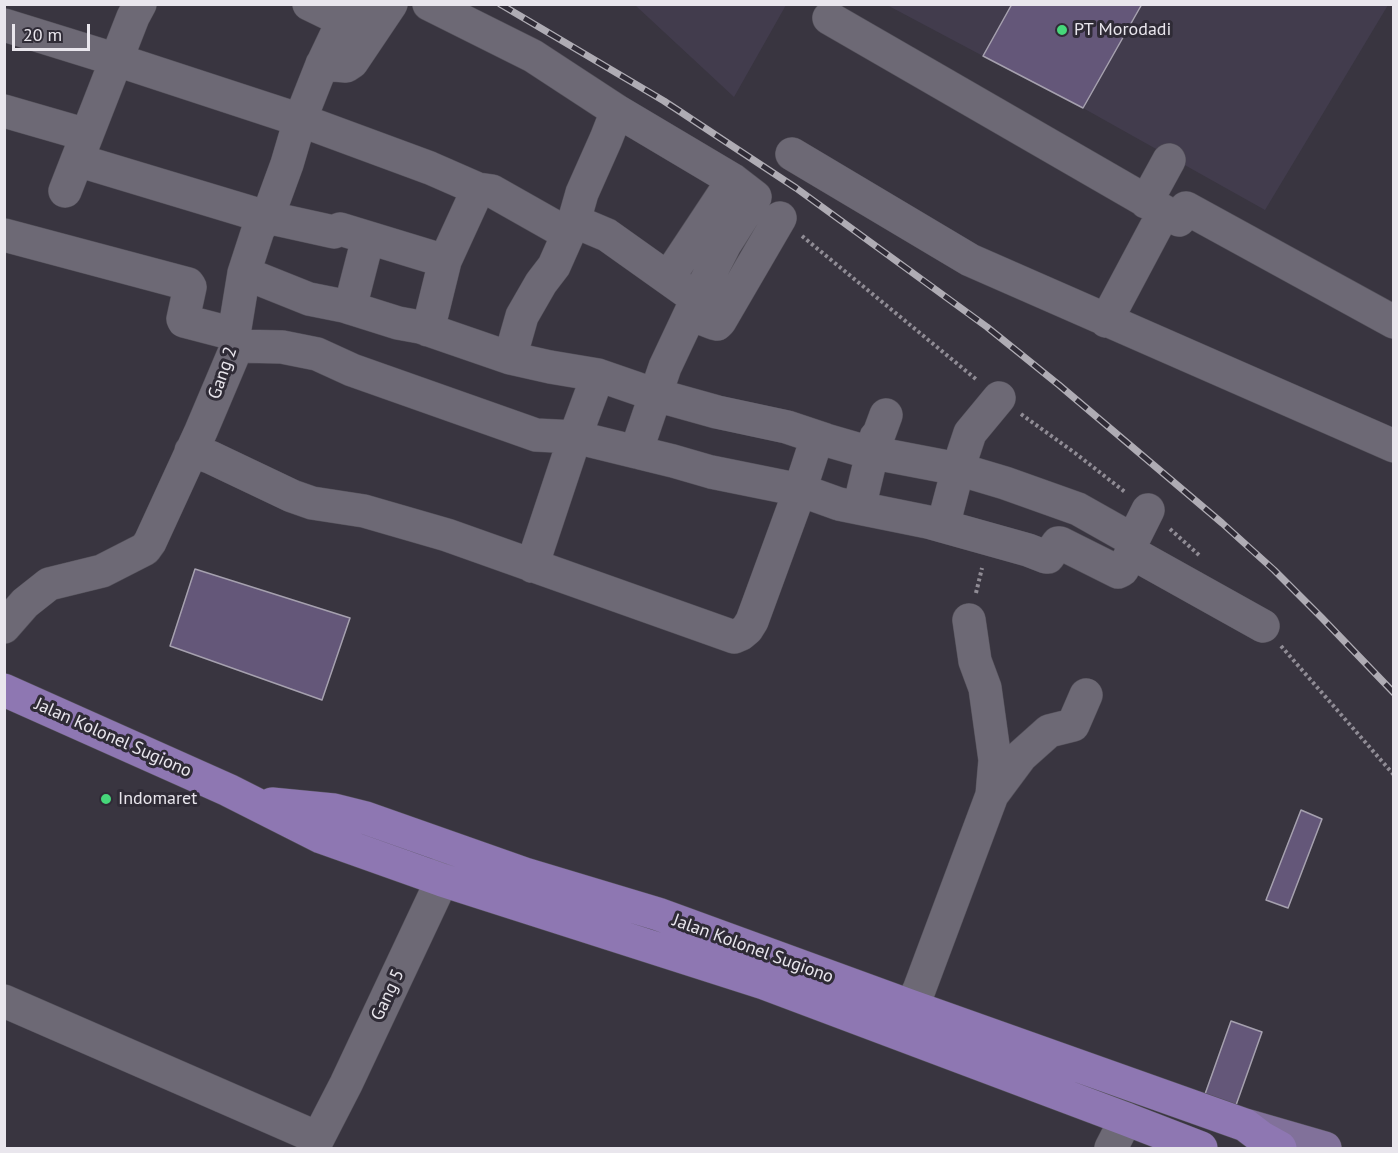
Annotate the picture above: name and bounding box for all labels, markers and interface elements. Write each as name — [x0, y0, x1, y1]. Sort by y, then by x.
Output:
scale bar — [15, 12, 93, 50]
place label: PT Morodadi — [1074, 19, 1171, 41]
text: 20 m — [23, 23, 62, 46]
marker: PT Morodadi — [1055, 23, 1069, 37]
street label: Gang 2 — [204, 344, 242, 402]
street label: Jalan Kolonel Sugiono — [31, 694, 195, 782]
place label: Indomaret — [118, 788, 197, 810]
marker: Indomaret — [99, 792, 113, 806]
street label: Jalan Kolonel Sugiono — [670, 910, 836, 988]
street label: Gang 5 — [367, 966, 409, 1024]

